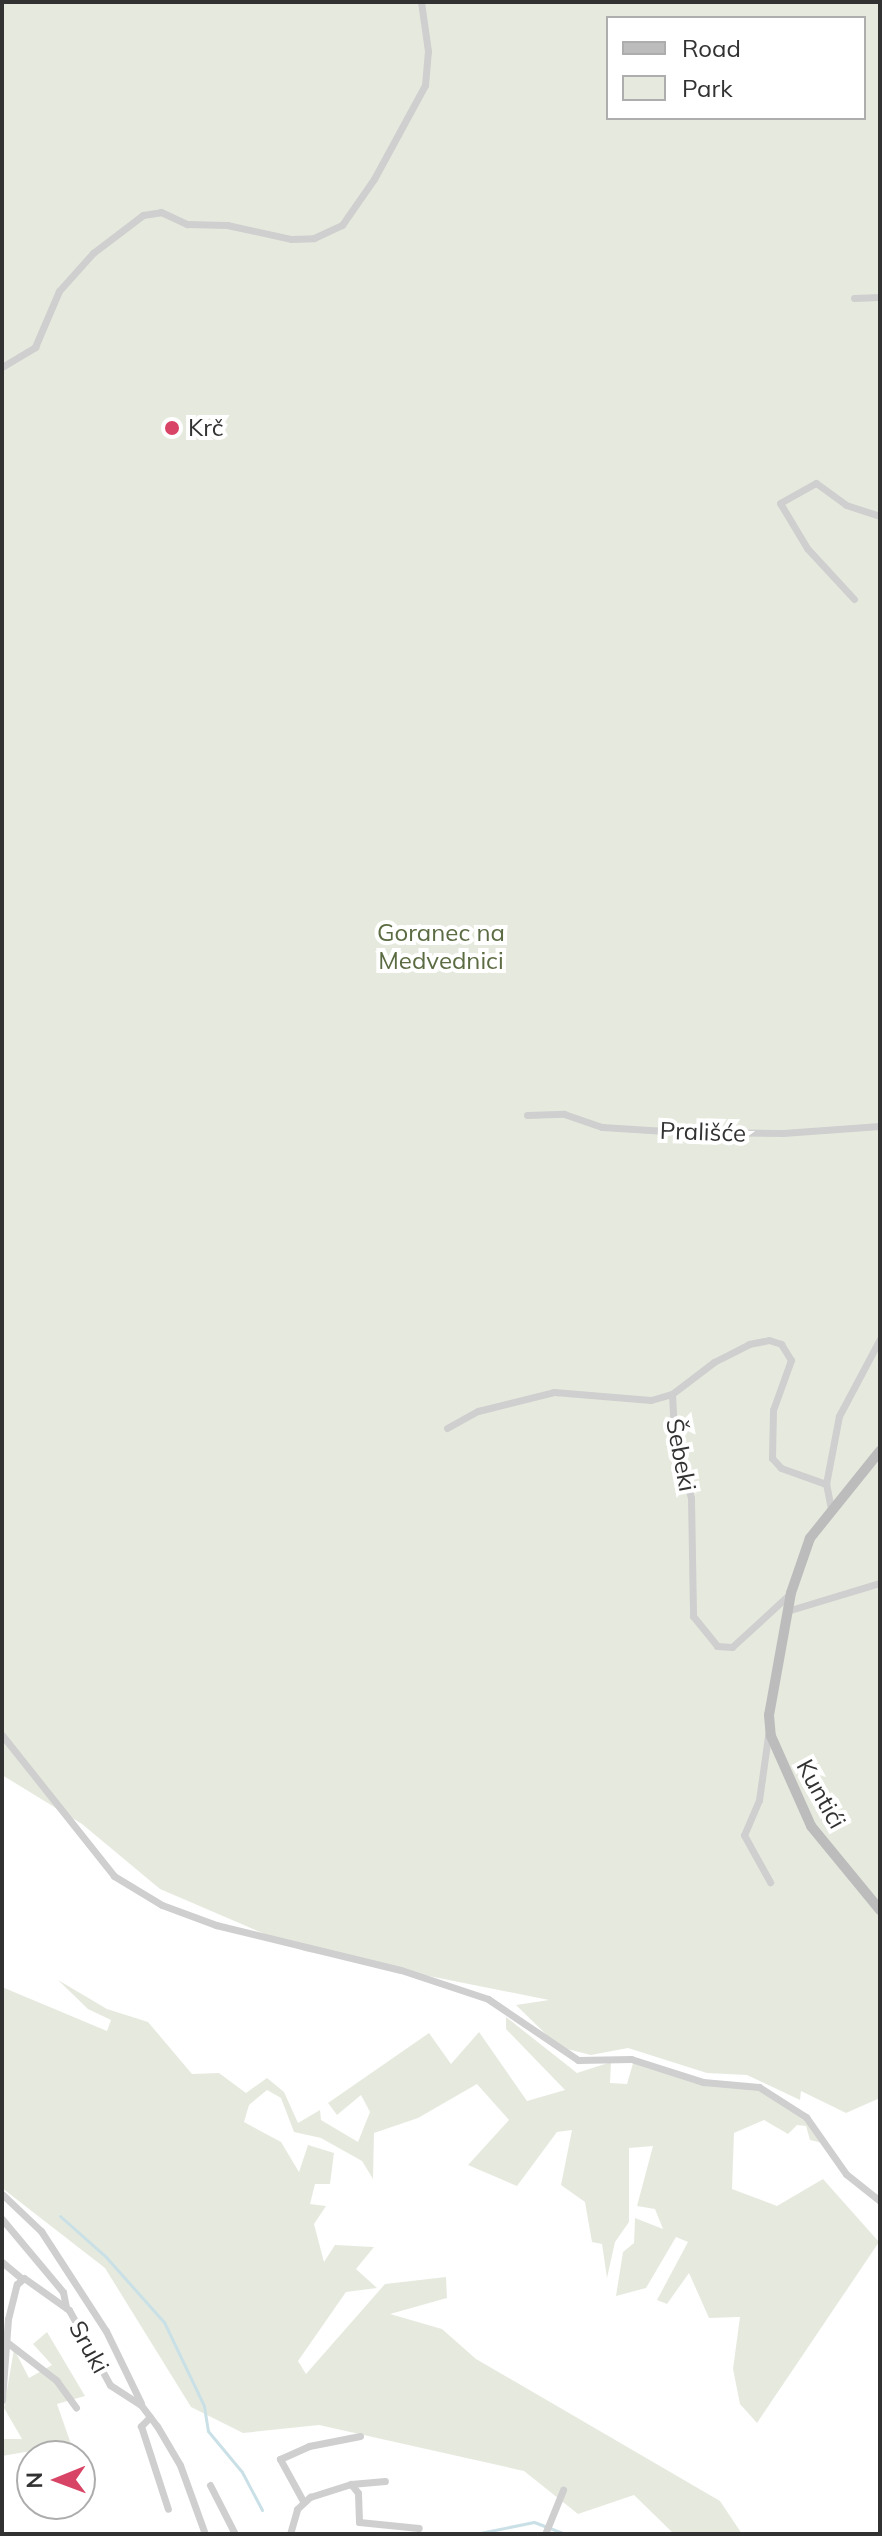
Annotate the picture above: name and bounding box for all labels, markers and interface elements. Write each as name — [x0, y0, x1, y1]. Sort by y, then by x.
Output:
legend — [606, 16, 866, 120]
text: Road — [682, 33, 741, 63]
text: Park — [682, 73, 733, 103]
place label: Krč — [188, 414, 224, 442]
marker: Krč — [163, 419, 181, 437]
park label: Goranec na Medvednici — [377, 919, 505, 975]
street label: Prališće — [659, 1116, 747, 1148]
street label: Šebeki — [660, 1416, 702, 1494]
street label: Kuntići — [790, 1754, 852, 1834]
street label: Sruki — [63, 2316, 115, 2378]
north arrow — [16, 2440, 96, 2520]
text: N — [20, 2472, 48, 2489]

